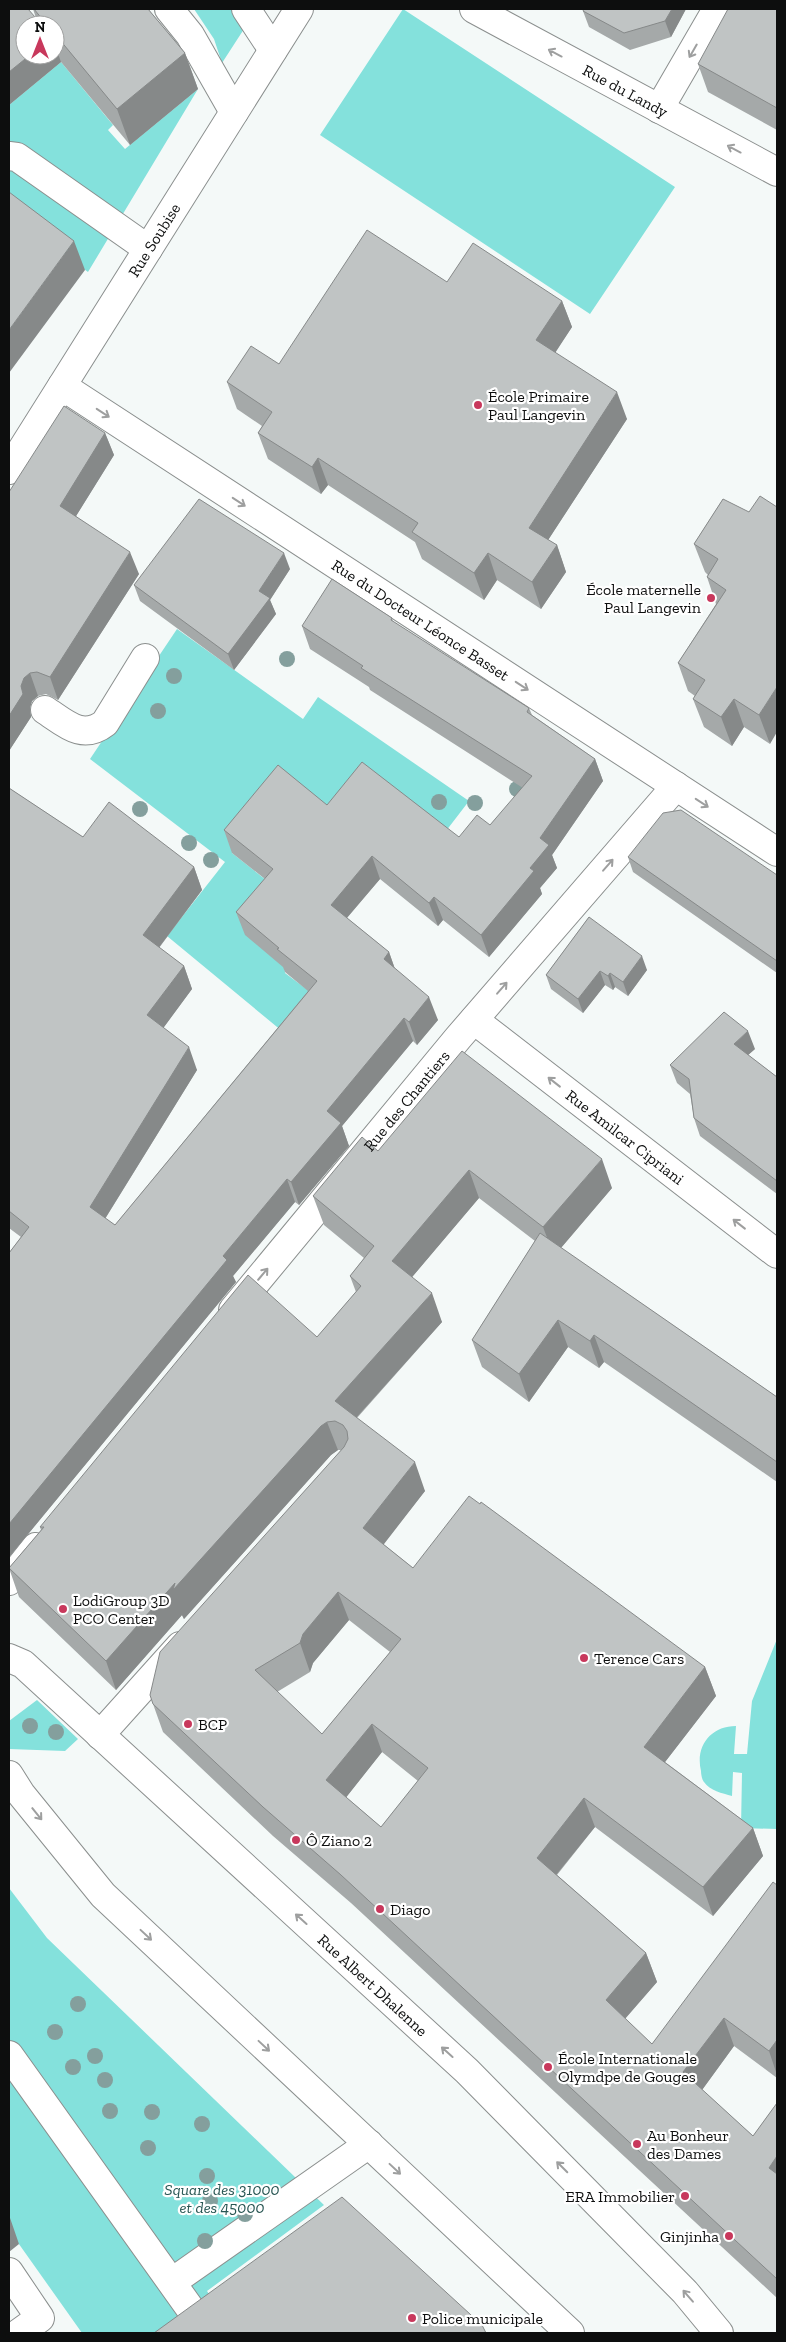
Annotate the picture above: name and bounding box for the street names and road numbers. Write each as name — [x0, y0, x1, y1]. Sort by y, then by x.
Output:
street label: Rue du Landy — [579, 60, 672, 122]
street label: Rue Soubise — [124, 200, 184, 280]
street label: Rue du Docteur Léonce Basset — [328, 555, 513, 685]
street label: Rue des Chantiers — [360, 1047, 454, 1155]
street label: Rue Amilcar Cipriani — [562, 1086, 688, 1189]
street label: Rue Albert Dhalenne — [314, 1930, 431, 2040]

